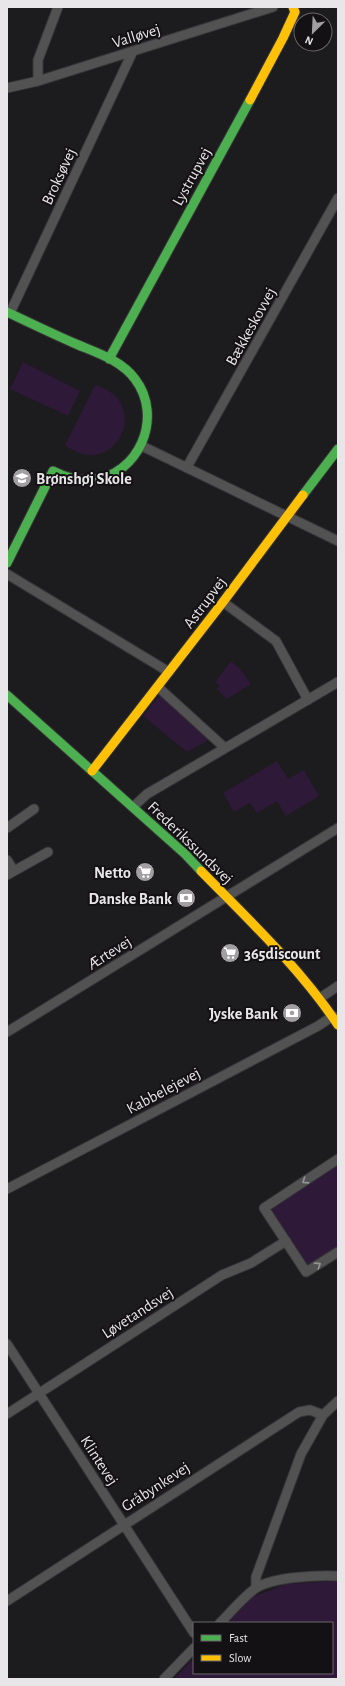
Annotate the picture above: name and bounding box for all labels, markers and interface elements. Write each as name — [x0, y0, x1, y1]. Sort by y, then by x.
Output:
north arrow — [293, 12, 333, 52]
street label: Valløvej — [110, 21, 162, 52]
text: N — [303, 34, 315, 47]
street label: Lystrupvej — [169, 145, 215, 209]
street label: Broksøvej — [39, 146, 80, 208]
street label: Bækkeskovvej — [223, 285, 280, 369]
school or university icon: Brønshøj Skole — [11, 467, 33, 489]
place label: Brønshøj Skole — [36, 471, 132, 488]
street label: Astrupvej — [180, 574, 230, 632]
street label: Frederikssundsvej — [144, 798, 236, 888]
supermarket icon: Netto — [134, 861, 156, 883]
place label: Netto — [94, 865, 131, 881]
bank icon: Danske Bank — [175, 887, 197, 909]
place label: Danske Bank — [88, 891, 172, 907]
street label: Ærtevej — [84, 933, 135, 974]
supermarket icon: 365discount — [219, 942, 241, 964]
place label: 365discount — [244, 946, 321, 962]
bank icon: Jyske Bank — [281, 1002, 303, 1024]
place label: Jyske Bank — [209, 1006, 278, 1023]
street label: Kabbelejevej — [124, 1065, 203, 1118]
one-way arrow — [302, 1176, 309, 1184]
one-way arrow — [314, 1262, 321, 1269]
street label: Løvetandsvej — [99, 1284, 176, 1342]
street label: Klintevej — [77, 1433, 121, 1489]
street label: Gråbynkevej — [119, 1459, 193, 1515]
legend — [193, 1622, 333, 1674]
text: Fast — [229, 1632, 248, 1644]
text: Slow — [229, 1652, 251, 1664]

